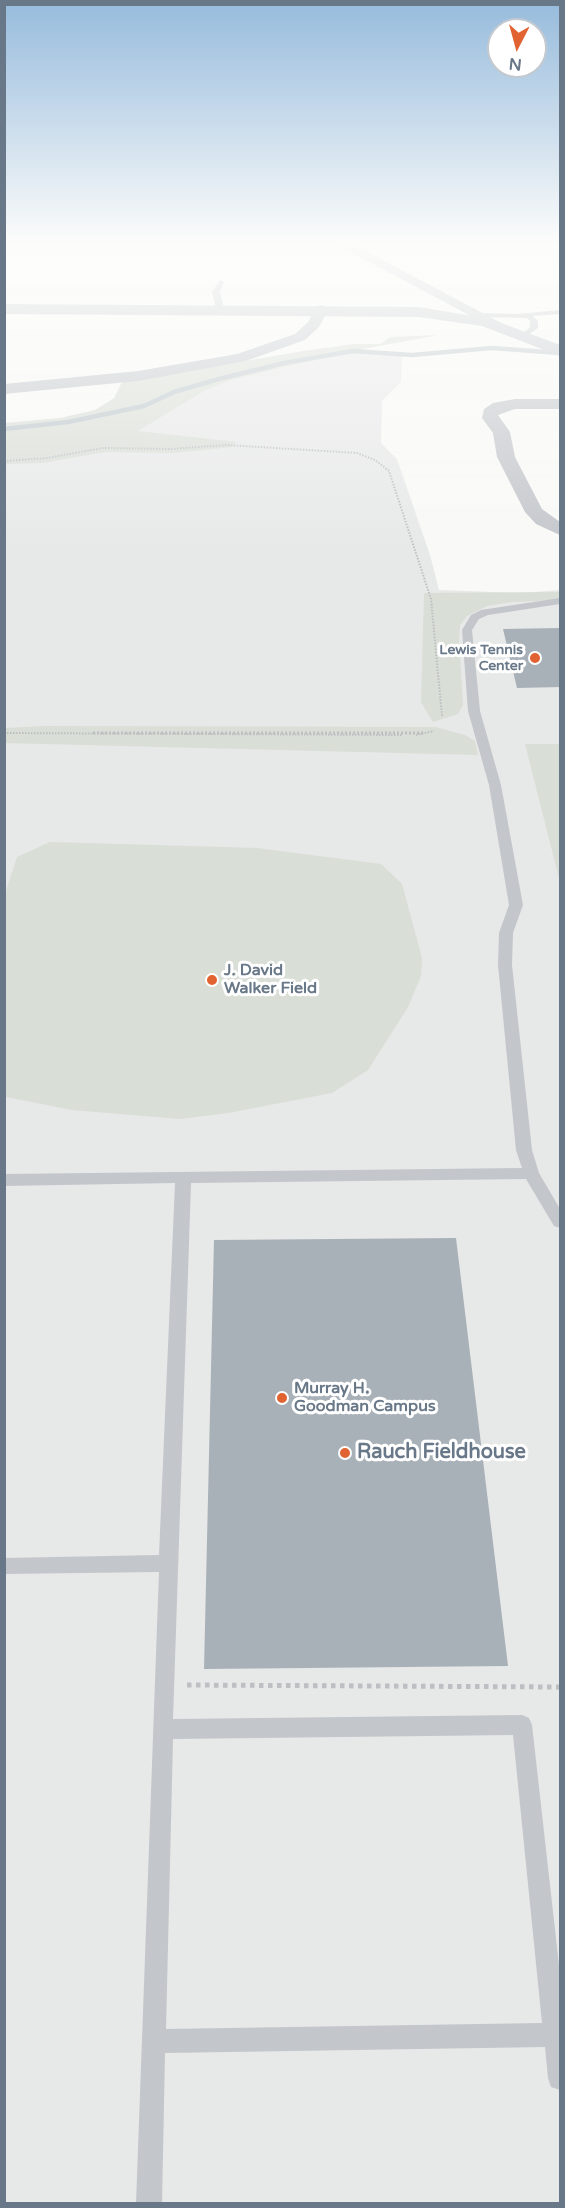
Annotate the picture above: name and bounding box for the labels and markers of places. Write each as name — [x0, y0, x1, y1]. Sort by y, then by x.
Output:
place label: Lewis Tennis Center — [439, 642, 523, 674]
marker: Lewis Tennis Center — [528, 651, 542, 665]
place label: J. David Walker Field — [224, 961, 317, 999]
marker: J. David Walker Field — [205, 973, 219, 987]
place label: Murray H. Goodman Campus — [294, 1379, 436, 1417]
marker: Murray H. Goodman Campus — [275, 1391, 289, 1405]
place label: Rauch Fieldhouse — [357, 1441, 526, 1465]
marker: Rauch Fieldhouse — [338, 1446, 352, 1460]

